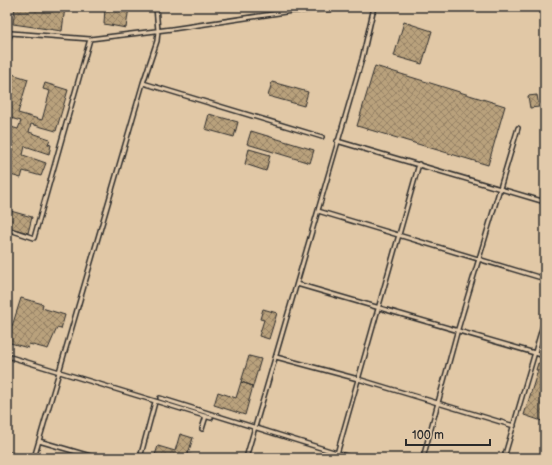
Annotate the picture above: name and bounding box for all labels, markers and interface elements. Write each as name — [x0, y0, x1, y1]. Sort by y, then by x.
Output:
scale bar — [406, 421, 490, 447]
text: 100 m — [412, 428, 444, 443]

